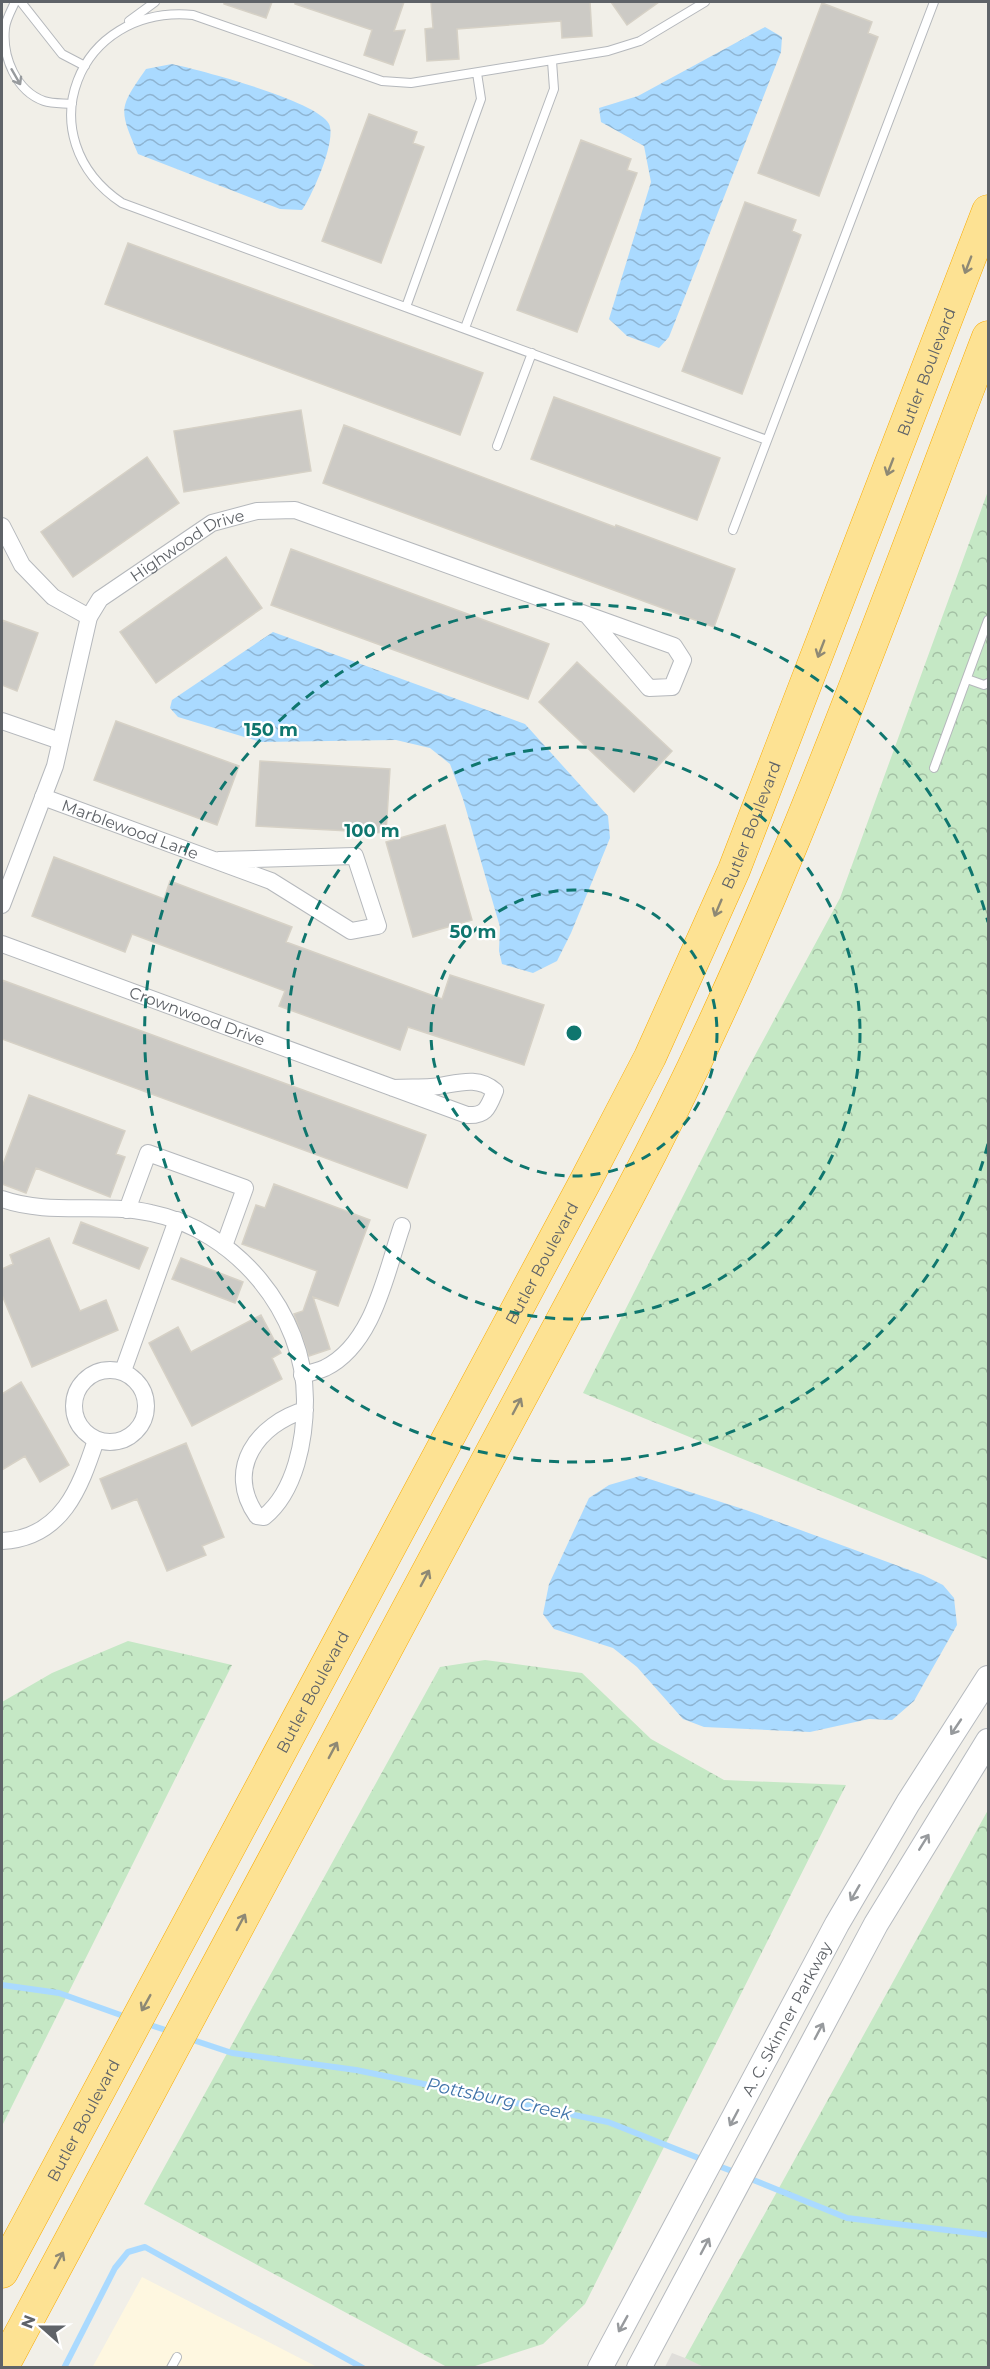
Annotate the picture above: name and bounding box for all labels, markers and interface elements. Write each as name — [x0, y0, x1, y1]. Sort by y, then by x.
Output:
one-way arrow — [11, 68, 23, 85]
one-way arrow — [961, 255, 972, 274]
street label: Butler Boulevard — [893, 305, 960, 439]
one-way arrow — [884, 457, 895, 476]
street label: Highwood Drive — [127, 506, 246, 586]
one-way arrow — [814, 639, 825, 658]
text: 150 m — [244, 719, 298, 741]
street label: Butler Boulevard — [718, 759, 785, 892]
street label: Marblewood Lane — [59, 796, 201, 863]
text: 100 m — [344, 820, 400, 842]
one-way arrow — [712, 899, 723, 917]
text: 50 m — [450, 921, 496, 943]
street label: Crownwood Drive — [127, 983, 267, 1050]
centre of rings — [564, 1023, 584, 1043]
street label: Butler Boulevard — [502, 1199, 582, 1328]
one-way arrow — [512, 1398, 523, 1416]
one-way arrow — [420, 1570, 431, 1588]
street label: Butler Boulevard — [272, 1628, 353, 1756]
one-way arrow — [950, 1718, 962, 1734]
one-way arrow — [328, 1742, 339, 1760]
one-way arrow — [919, 1834, 931, 1851]
one-way arrow — [849, 1884, 861, 1901]
one-way arrow — [235, 1914, 247, 1931]
street label: A. C. Skinner Parkway — [738, 1938, 836, 2099]
one-way arrow — [140, 1994, 152, 2011]
one-way arrow — [814, 2022, 826, 2040]
street label: Butler Boulevard — [43, 2056, 124, 2185]
water label: Pottsburg Creek — [424, 2073, 575, 2125]
one-way arrow — [728, 2109, 740, 2126]
one-way arrow — [699, 2238, 711, 2255]
one-way arrow — [54, 2252, 65, 2270]
north arrow — [12, 2297, 72, 2357]
text: N — [17, 2312, 40, 2331]
one-way arrow — [617, 2315, 628, 2333]

